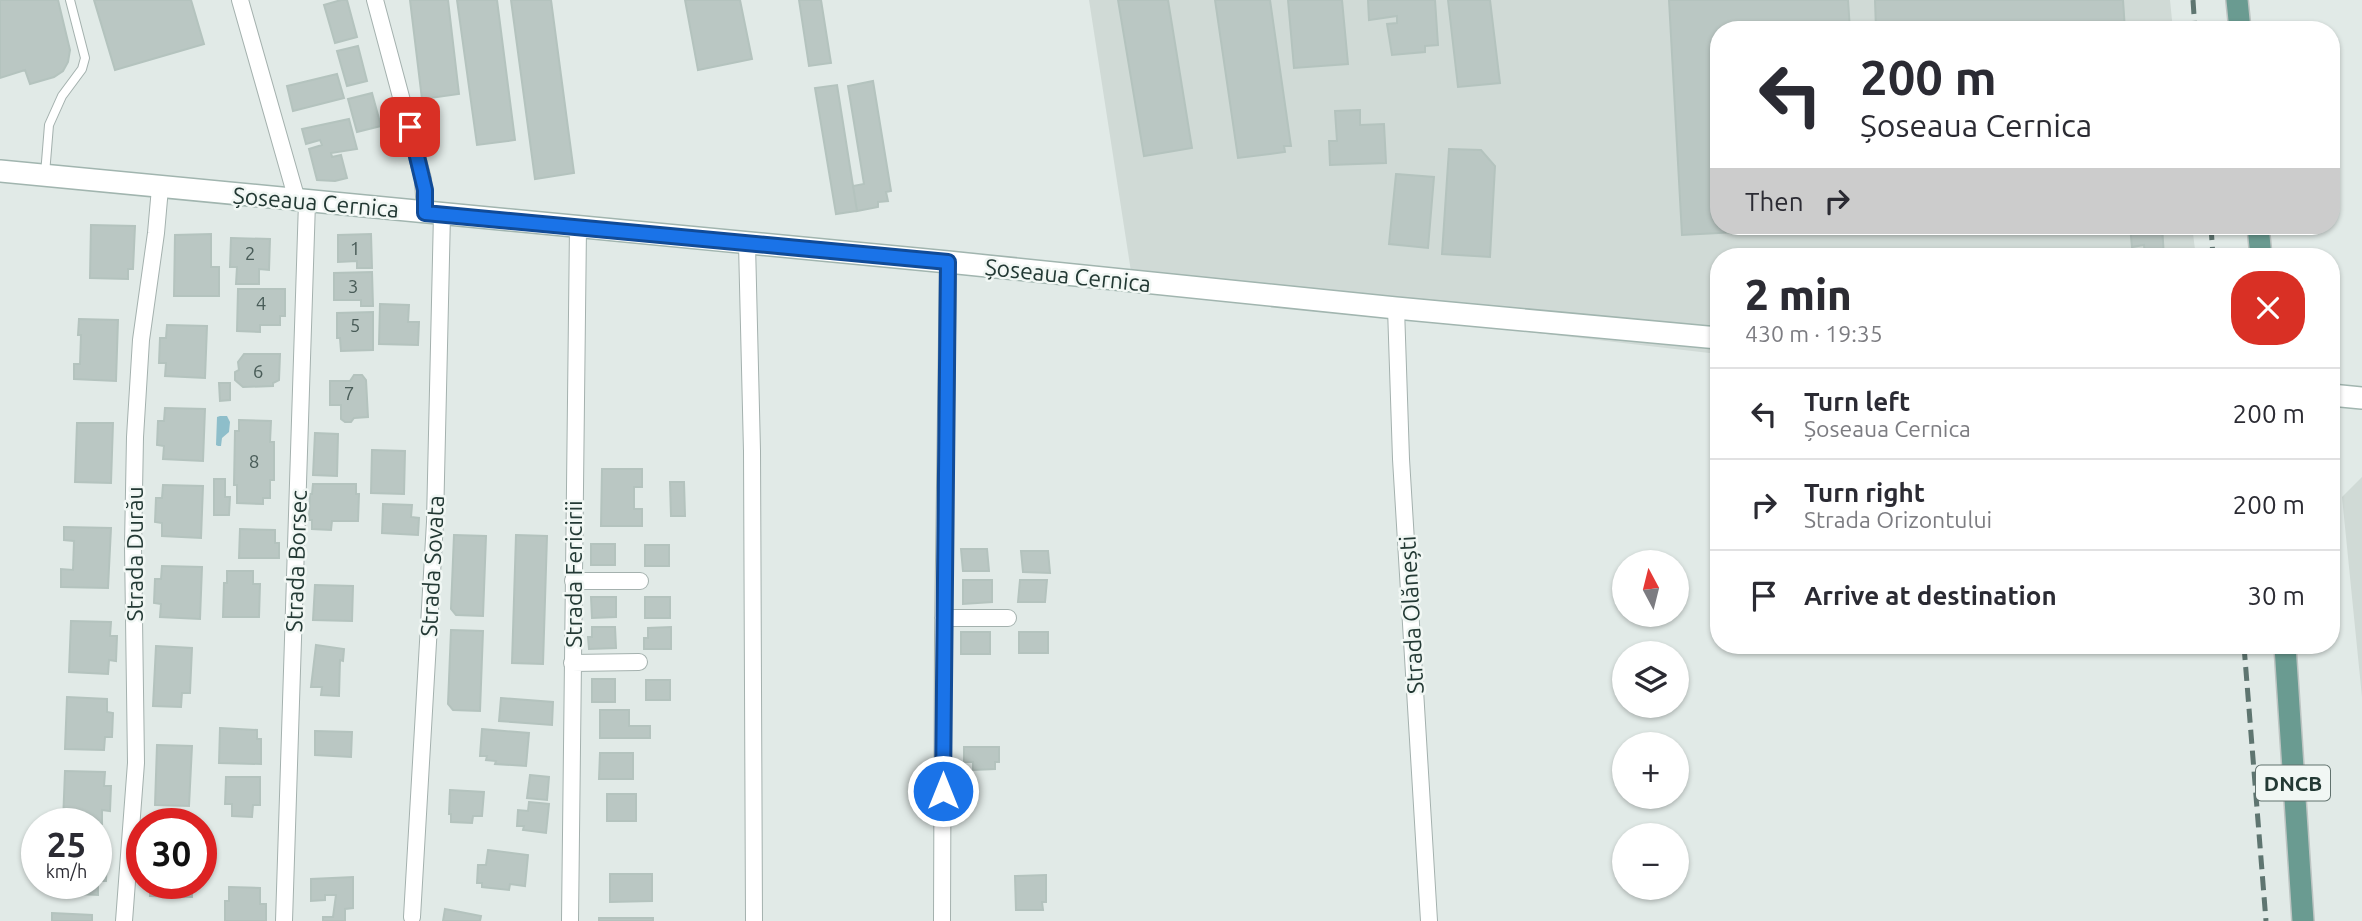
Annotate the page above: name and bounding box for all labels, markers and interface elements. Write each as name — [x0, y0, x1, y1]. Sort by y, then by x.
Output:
icon: left — [1745, 49, 1836, 140]
text: 200 m — [1860, 49, 1997, 104]
pin — [380, 97, 440, 157]
text: Șoseaua Cernica — [1860, 107, 2092, 143]
icon: arrive — [391, 108, 429, 146]
street label: Șoseaua Cernica — [232, 182, 400, 222]
icon: right — [1818, 182, 1856, 220]
text: Then — [1745, 187, 1804, 216]
house number: 1 — [350, 237, 360, 259]
house number: 2 — [245, 242, 255, 264]
street label: Șoseaua Cernica — [984, 254, 1152, 296]
text: 2 min — [1745, 271, 1852, 318]
button: close — [2231, 271, 2305, 345]
house number: 3 — [348, 275, 358, 297]
house number: 4 — [256, 292, 266, 314]
house number: 5 — [350, 314, 360, 336]
text: 430 m · 19:35 — [1745, 321, 1883, 346]
house number: 6 — [253, 360, 263, 382]
house number: 7 — [344, 382, 354, 404]
text: Turn left — [1804, 387, 1910, 416]
icon: left — [1745, 395, 1783, 433]
text: 200 m — [2233, 399, 2305, 428]
text: Șoseaua Cernica — [1804, 416, 1971, 441]
house number: 8 — [249, 450, 259, 472]
text: Turn right — [1804, 478, 1925, 507]
street label: Strada Durău — [122, 486, 147, 622]
icon: right — [1745, 486, 1783, 524]
street label: Strada Borsec — [281, 489, 311, 633]
text: 200 m — [2233, 490, 2305, 519]
street label: Strada Sovata — [416, 495, 448, 637]
street label: Strada Fericirii — [561, 500, 586, 648]
text: Strada Orizontului — [1804, 507, 1992, 532]
street label: Strada Olănești — [1394, 535, 1428, 695]
north arrow — [1612, 550, 1689, 626]
map controls — [1612, 550, 1689, 900]
icon: arrive — [1745, 577, 1783, 615]
text: Arrive at destination — [1804, 581, 2057, 610]
text: 30 m — [2247, 581, 2305, 610]
button: layers — [1612, 641, 1689, 718]
button: + — [1612, 732, 1689, 809]
position arrow — [906, 754, 980, 828]
road number: DNCB — [2256, 766, 2330, 800]
speed limit sign: 30 — [126, 808, 217, 899]
button: − — [1612, 823, 1689, 900]
text: 25 — [47, 824, 86, 864]
text: km/h — [46, 861, 87, 881]

